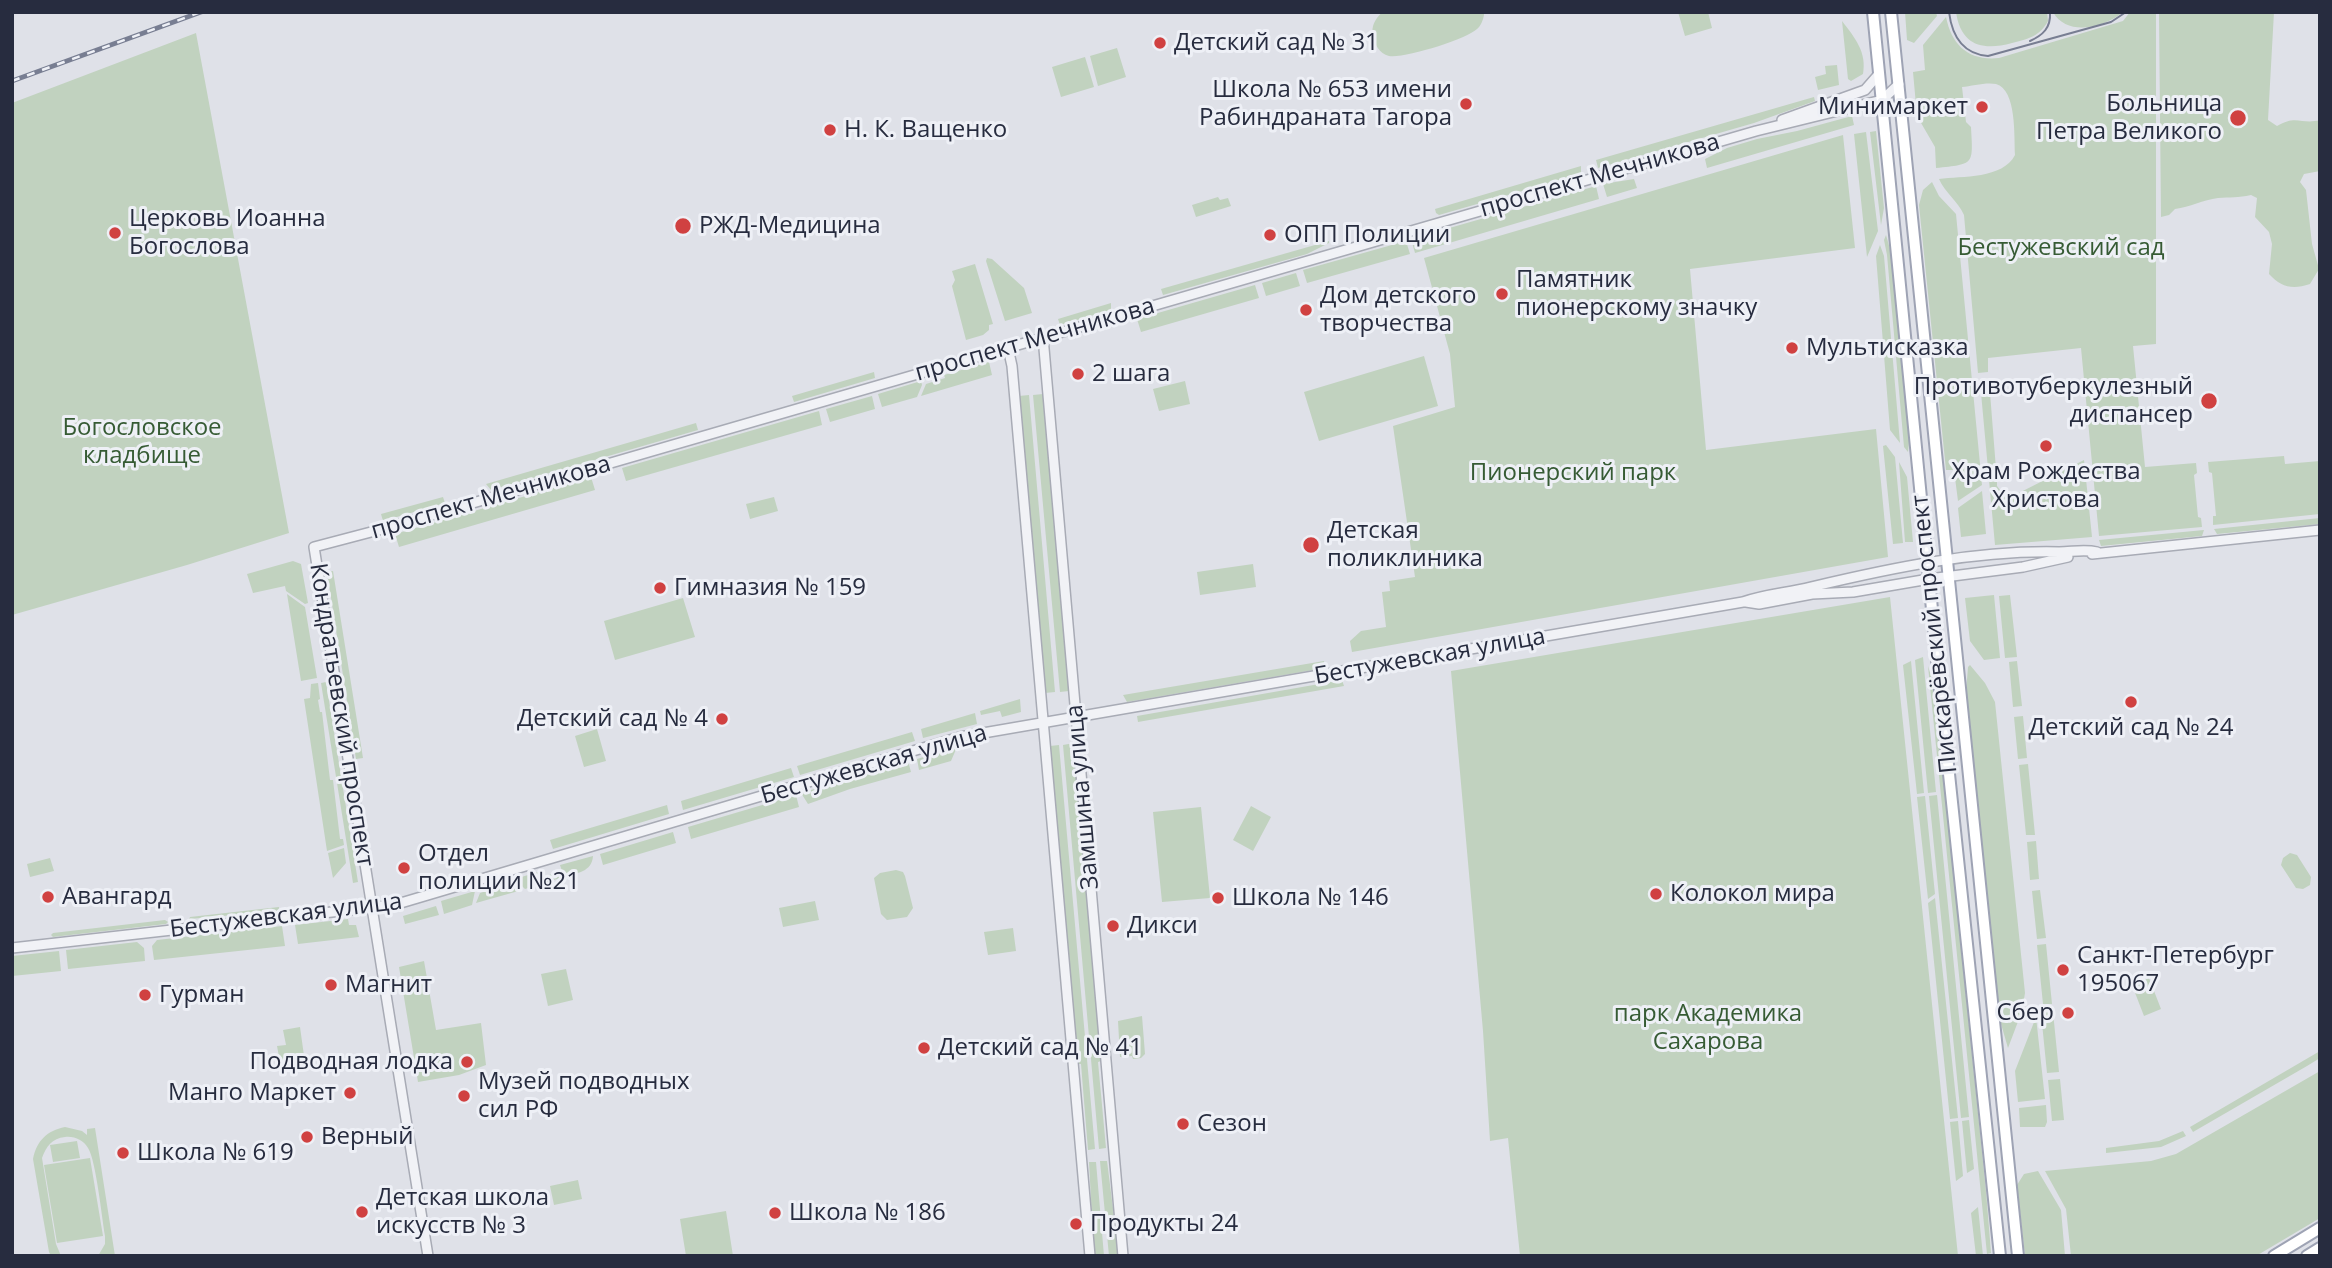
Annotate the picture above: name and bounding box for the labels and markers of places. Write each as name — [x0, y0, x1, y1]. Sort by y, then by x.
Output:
place label: Детский сад № 31 — [1174, 29, 1379, 57]
marker: Детский сад № 31 — [1152, 35, 1168, 51]
place label: Школа № 653 имени Рабиндраната Тагора — [1199, 76, 1452, 132]
place label: Больница Петра Великого — [2036, 90, 2222, 146]
place label: Минимаркет — [1818, 93, 1968, 121]
marker: Школа № 653 имени Рабиндраната Тагора — [1458, 96, 1474, 112]
marker: Минимаркет — [1974, 99, 1990, 115]
marker: Больница Петра Великого — [2228, 108, 2248, 128]
place label: Н. К. Ващенко — [844, 116, 1007, 144]
marker: Н. К. Ващенко — [822, 122, 838, 138]
place label: Церковь Иоанна Богослова — [129, 205, 326, 261]
place label: РЖД-Медицина — [699, 212, 881, 240]
marker: РЖД-Медицина — [673, 216, 693, 236]
place label: ОПП Полиции — [1284, 221, 1450, 249]
marker: Церковь Иоанна Богослова — [107, 225, 123, 241]
marker: ОПП Полиции — [1262, 227, 1278, 243]
place label: Памятник пионерскому значку — [1516, 266, 1757, 322]
place label: Дом детского творчества — [1320, 282, 1476, 338]
marker: Памятник пионерскому значку — [1494, 286, 1510, 302]
marker: Дом детского творчества — [1298, 302, 1314, 318]
place label: Мультисказка — [1806, 334, 1969, 362]
marker: Мультисказка — [1784, 340, 1800, 356]
place label: 2 шага — [1092, 360, 1170, 388]
marker: 2 шага — [1070, 366, 1086, 382]
place label: Противотуберкулезный диспансер — [1914, 373, 2193, 429]
marker: Противотуберкулезный диспансер — [2199, 391, 2219, 411]
marker: Храм Рождества Христова — [2038, 438, 2054, 454]
place label: Храм Рождества Христова — [1951, 458, 2141, 514]
place label: Детская поликлиника — [1327, 517, 1483, 573]
marker: Детская поликлиника — [1301, 535, 1321, 555]
place label: Гимназия № 159 — [674, 574, 866, 602]
marker: Гимназия № 159 — [652, 580, 668, 596]
marker: Детский сад № 24 — [2123, 694, 2139, 710]
place label: Детский сад № 4 — [517, 705, 708, 733]
marker: Детский сад № 4 — [714, 711, 730, 727]
place label: Детский сад № 24 — [2029, 714, 2233, 742]
place label: Отдел полиции №21 — [418, 840, 580, 896]
marker: Отдел полиции №21 — [396, 860, 412, 876]
place label: Колокол мира — [1670, 880, 1835, 908]
place label: Авангард — [62, 883, 172, 911]
place label: Школа № 146 — [1232, 884, 1389, 912]
marker: Колокол мира — [1648, 886, 1664, 902]
marker: Авангард — [40, 889, 56, 905]
marker: Школа № 146 — [1210, 890, 1226, 906]
place label: Дикси — [1127, 912, 1198, 940]
marker: Дикси — [1105, 918, 1121, 934]
place label: Санкт-Петербург 195067 — [2077, 942, 2274, 998]
marker: Санкт-Петербург 195067 — [2055, 962, 2071, 978]
place label: Магнит — [345, 971, 432, 999]
marker: Магнит — [323, 977, 339, 993]
place label: Гурман — [159, 981, 244, 1009]
marker: Гурман — [137, 987, 153, 1003]
place label: Сбер — [1996, 999, 2054, 1027]
marker: Сбер — [2060, 1005, 2076, 1021]
place label: Детский сад № 41 — [938, 1034, 1143, 1062]
marker: Детский сад № 41 — [916, 1040, 932, 1056]
place label: Подводная лодка — [250, 1048, 453, 1076]
marker: Подводная лодка — [459, 1054, 475, 1070]
place label: Музей подводных сил РФ — [478, 1068, 689, 1124]
place label: Манго Маркет — [168, 1079, 336, 1107]
marker: Манго Маркет — [342, 1085, 358, 1101]
marker: Музей подводных сил РФ — [456, 1088, 472, 1104]
place label: Сезон — [1197, 1110, 1267, 1138]
marker: Сезон — [1175, 1116, 1191, 1132]
place label: Верный — [321, 1123, 414, 1151]
marker: Верный — [299, 1129, 315, 1145]
place label: Школа № 619 — [137, 1139, 294, 1167]
marker: Школа № 619 — [115, 1145, 131, 1161]
place label: Детская школа искусств № 3 — [376, 1184, 549, 1240]
place label: Школа № 186 — [789, 1199, 946, 1227]
marker: Детская школа искусств № 3 — [354, 1204, 370, 1220]
marker: Школа № 186 — [767, 1205, 783, 1221]
place label: Продукты 24 — [1090, 1210, 1238, 1238]
marker: Продукты 24 — [1068, 1216, 1084, 1232]

